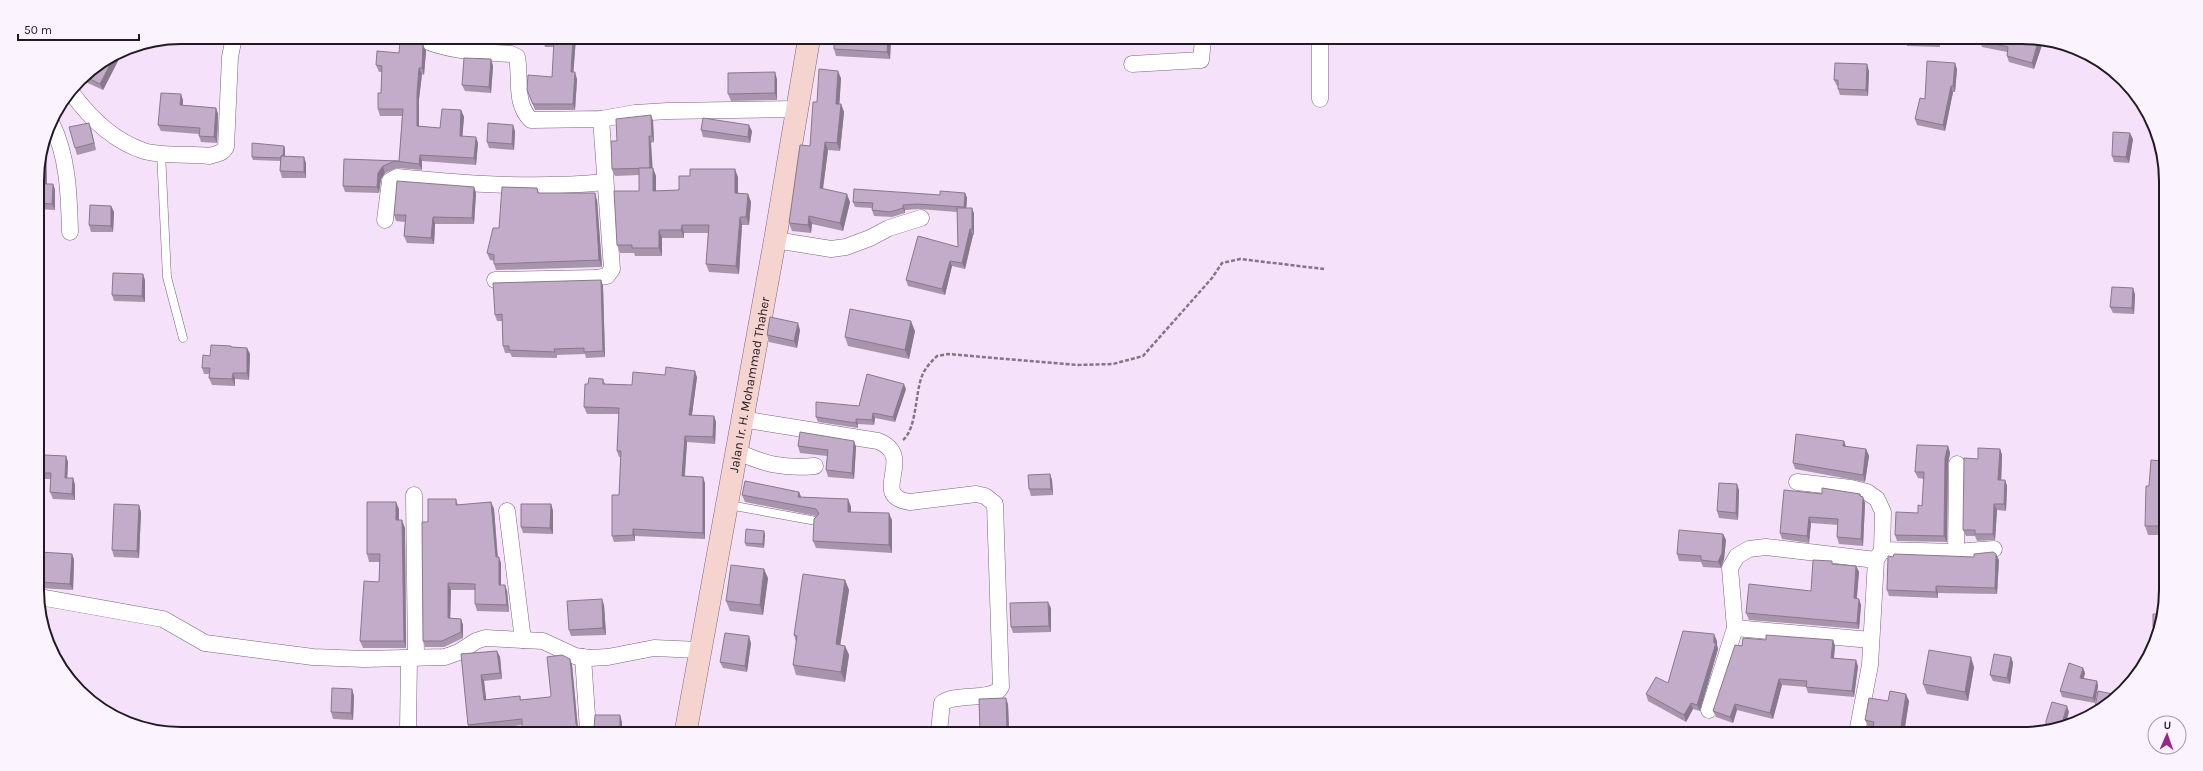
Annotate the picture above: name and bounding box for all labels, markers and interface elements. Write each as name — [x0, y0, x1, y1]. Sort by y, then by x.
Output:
scale bar — [18, 16, 139, 42]
text: 50 m — [24, 23, 52, 37]
street label: Jalan Ir. H. Mohammad Thaher — [725, 295, 772, 474]
north arrow — [2147, 715, 2187, 755]
text: U — [2163, 719, 2171, 732]

